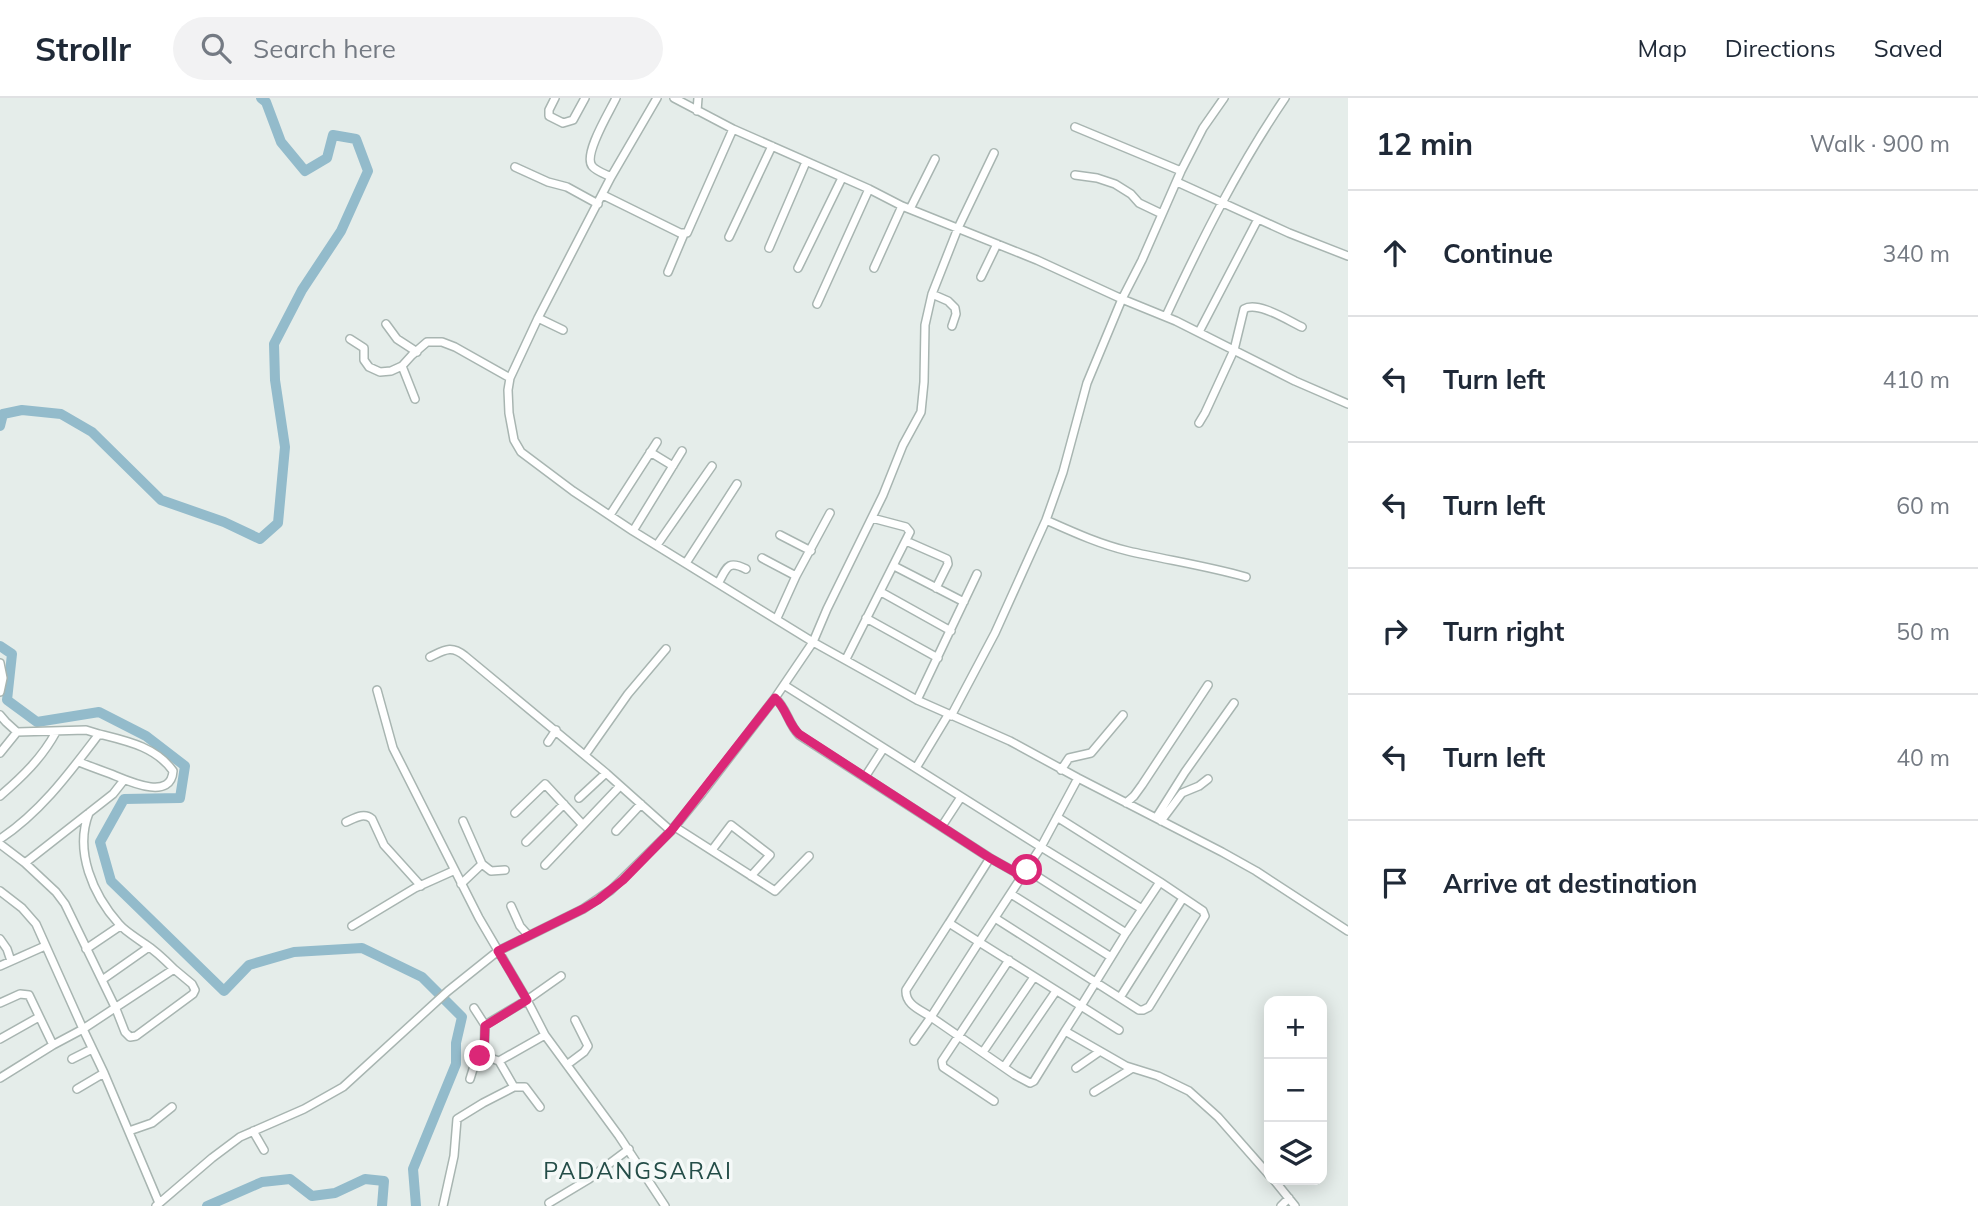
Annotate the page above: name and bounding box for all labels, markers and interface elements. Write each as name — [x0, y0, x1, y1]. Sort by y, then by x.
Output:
search box — [173, 17, 663, 80]
text: Strollr — [35, 28, 131, 69]
icon: search — [197, 29, 235, 67]
text: Search here — [253, 32, 396, 65]
text: Map — [1637, 33, 1687, 63]
text: Directions — [1725, 33, 1836, 63]
text: Saved — [1874, 33, 1943, 63]
text: 12 min — [1376, 125, 1473, 163]
text: Walk · 900 m — [1810, 129, 1950, 158]
icon: ahead — [1376, 234, 1414, 272]
text: Continue — [1443, 237, 1553, 270]
text: 340 m — [1882, 239, 1950, 268]
icon: left — [1376, 360, 1414, 398]
text: Turn left — [1443, 363, 1545, 396]
text: 410 m — [1882, 365, 1950, 394]
icon: left — [1376, 486, 1414, 524]
text: Turn left — [1443, 489, 1545, 522]
text: 60 m — [1896, 491, 1950, 520]
icon: right — [1376, 612, 1414, 650]
text: Turn right — [1443, 615, 1564, 648]
text: 50 m — [1896, 617, 1950, 646]
icon: left — [1376, 738, 1414, 776]
text: Turn left — [1443, 741, 1545, 774]
text: 40 m — [1896, 743, 1950, 772]
route start — [1011, 854, 1042, 885]
icon: arrive — [1376, 864, 1414, 902]
text: Arrive at destination — [1443, 867, 1698, 900]
map controls — [1264, 996, 1327, 1185]
button: + — [1264, 996, 1327, 1059]
route end — [464, 1040, 495, 1071]
button: − — [1264, 1059, 1327, 1122]
button: layers — [1264, 1122, 1327, 1185]
district label: PADANGSARAI — [543, 1156, 733, 1185]

